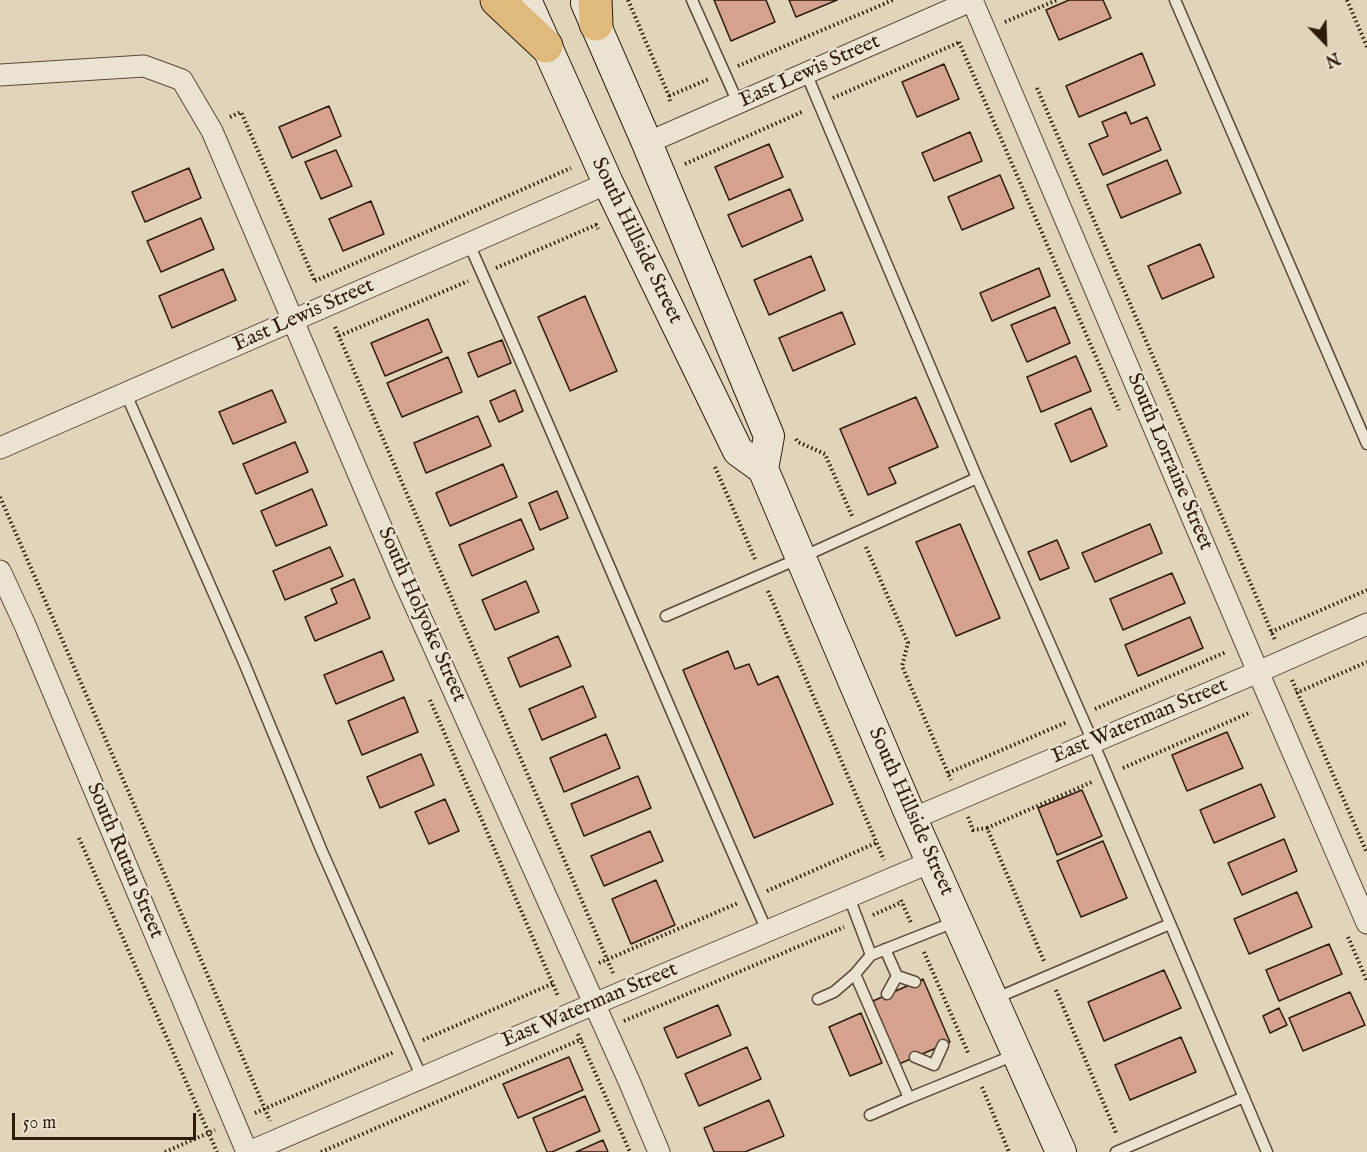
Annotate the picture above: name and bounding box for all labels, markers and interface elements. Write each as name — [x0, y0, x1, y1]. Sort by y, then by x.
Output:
north arrow — [1295, 12, 1355, 72]
street label: East Lewis Street — [736, 30, 884, 114]
text: N — [1322, 47, 1342, 70]
street label: South Hillside Street — [585, 154, 687, 328]
street label: East Lewis Street — [230, 274, 378, 358]
street label: South Lorraine Street — [1120, 370, 1218, 554]
street label: South Holyoke Street — [371, 524, 471, 706]
street label: East Waterman Street — [1048, 674, 1232, 770]
street label: South Hillside Street — [862, 724, 958, 900]
street label: South Rutan Street — [80, 779, 168, 943]
street label: East Waterman Street — [498, 958, 682, 1054]
scale bar — [15, 1101, 200, 1139]
text: 50 m — [23, 1112, 56, 1135]

